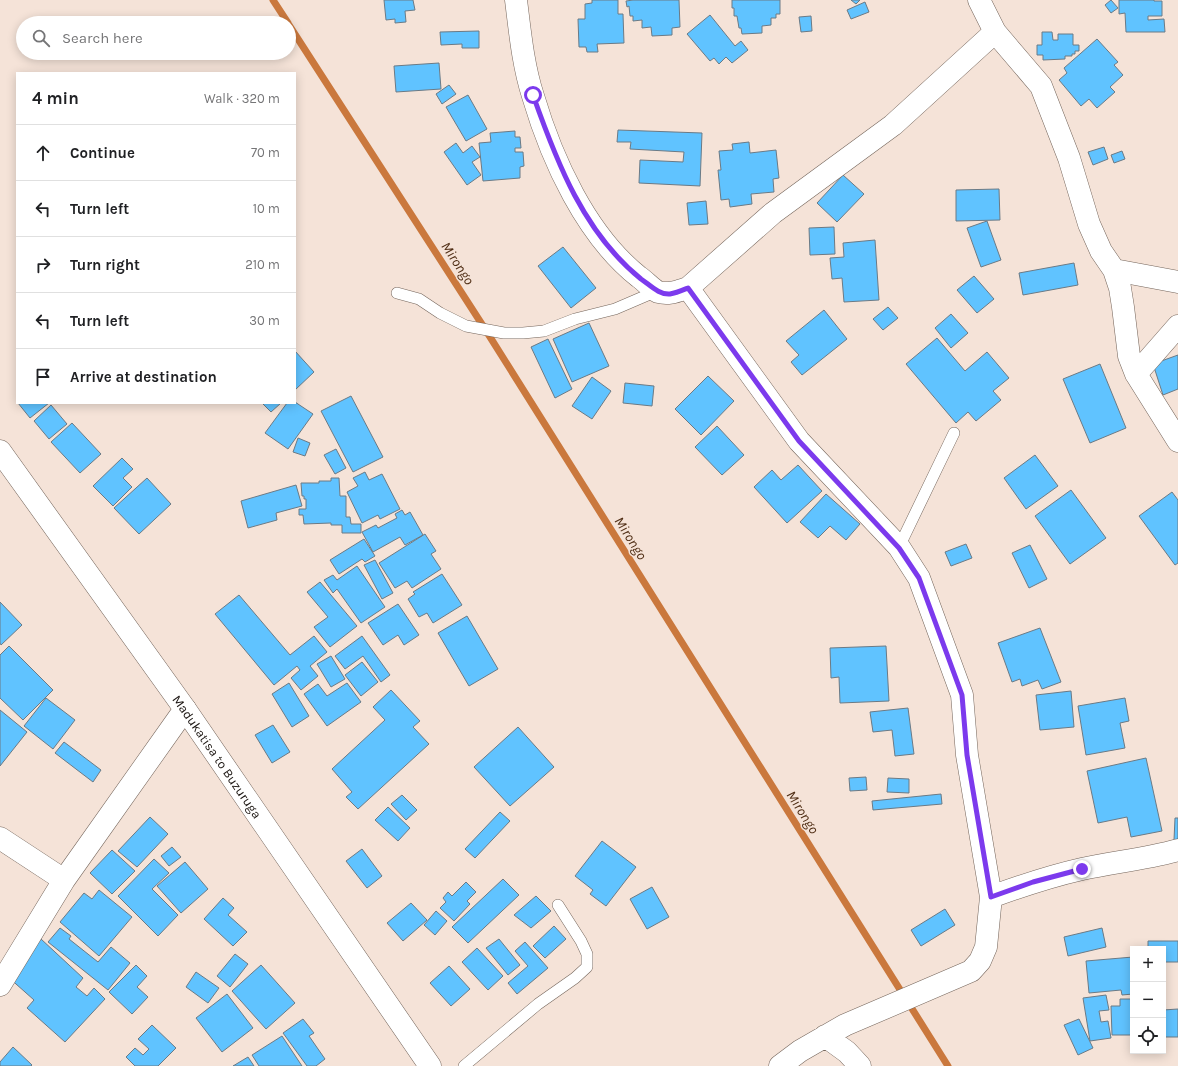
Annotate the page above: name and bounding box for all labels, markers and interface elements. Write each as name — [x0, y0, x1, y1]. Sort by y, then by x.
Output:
search box — [16, 16, 296, 60]
icon: search — [30, 27, 52, 49]
text: Search here — [62, 29, 143, 47]
route start — [524, 86, 542, 104]
text: 4 min — [32, 88, 79, 108]
text: Walk · 320 m — [204, 91, 280, 106]
icon: ahead — [32, 142, 54, 164]
text: Continue — [70, 144, 135, 162]
text: 70 m — [251, 145, 280, 160]
icon: left — [32, 198, 54, 220]
text: Turn left — [70, 200, 129, 218]
text: 10 m — [253, 201, 280, 216]
water label: Mirongo — [437, 239, 478, 288]
icon: right — [32, 254, 54, 276]
text: Turn right — [70, 256, 140, 274]
text: 210 m — [245, 257, 280, 272]
icon: left — [32, 310, 54, 332]
text: Turn left — [70, 312, 129, 330]
text: 30 m — [249, 313, 280, 328]
icon: arrive — [32, 366, 54, 388]
text: Arrive at destination — [70, 368, 217, 386]
water label: Mirongo — [611, 514, 650, 563]
street label: Madukatisa to Buzuruga — [169, 692, 265, 821]
water label: Mirongo — [783, 788, 822, 837]
route end — [1073, 860, 1091, 878]
map controls — [1130, 946, 1166, 1054]
button: + — [1130, 946, 1166, 982]
button: − — [1130, 982, 1166, 1018]
button: locate — [1130, 1018, 1166, 1054]

